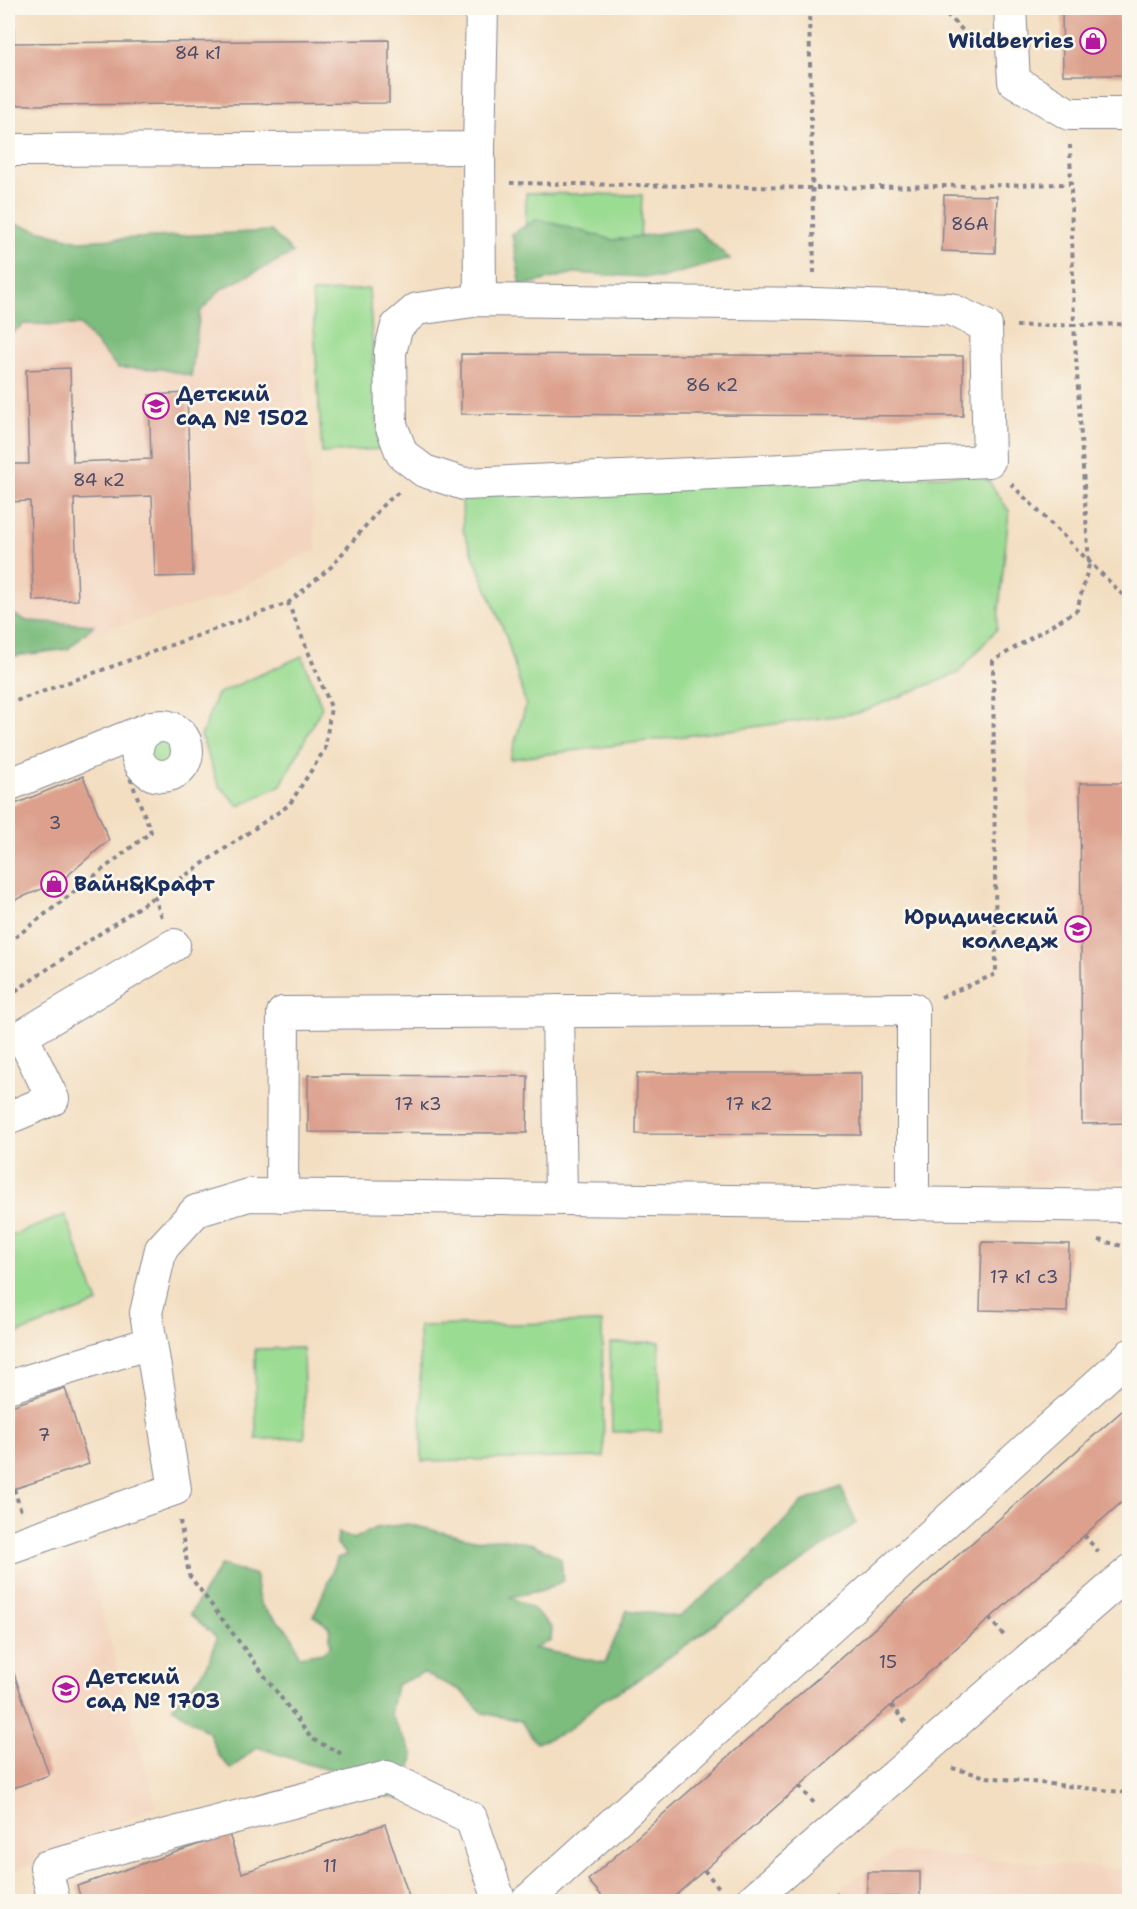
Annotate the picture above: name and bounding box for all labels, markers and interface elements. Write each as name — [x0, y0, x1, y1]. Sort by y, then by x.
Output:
shop icon: Wildberries — [1078, 26, 1108, 56]
place label: Wildberries — [948, 27, 1074, 55]
house number: 84 к1 — [175, 41, 221, 65]
house number: 86А — [951, 212, 989, 236]
house number: 86 к2 — [686, 373, 738, 397]
place label: Детский сад № 1502 — [176, 380, 309, 432]
school or university icon: Детский сад № 1502 — [141, 391, 171, 421]
house number: 84 к2 — [73, 468, 125, 492]
house number: 3 — [49, 811, 61, 835]
shop icon: Вайн&Крафт — [39, 869, 69, 899]
place label: Вайн&Крафт — [74, 870, 215, 898]
place label: Юридический колледж — [904, 903, 1058, 955]
school or university icon: Юридический колледж — [1063, 914, 1093, 944]
house number: 17 к3 — [395, 1092, 441, 1116]
house number: 17 к2 — [726, 1092, 772, 1116]
house number: 17 к1 с3 — [990, 1265, 1058, 1289]
house number: 7 — [38, 1423, 50, 1447]
house number: 15 — [879, 1650, 897, 1674]
place label: Детский сад № 1703 — [86, 1663, 220, 1715]
school or university icon: Детский сад № 1703 — [51, 1674, 81, 1704]
house number: 11 — [323, 1854, 337, 1878]

